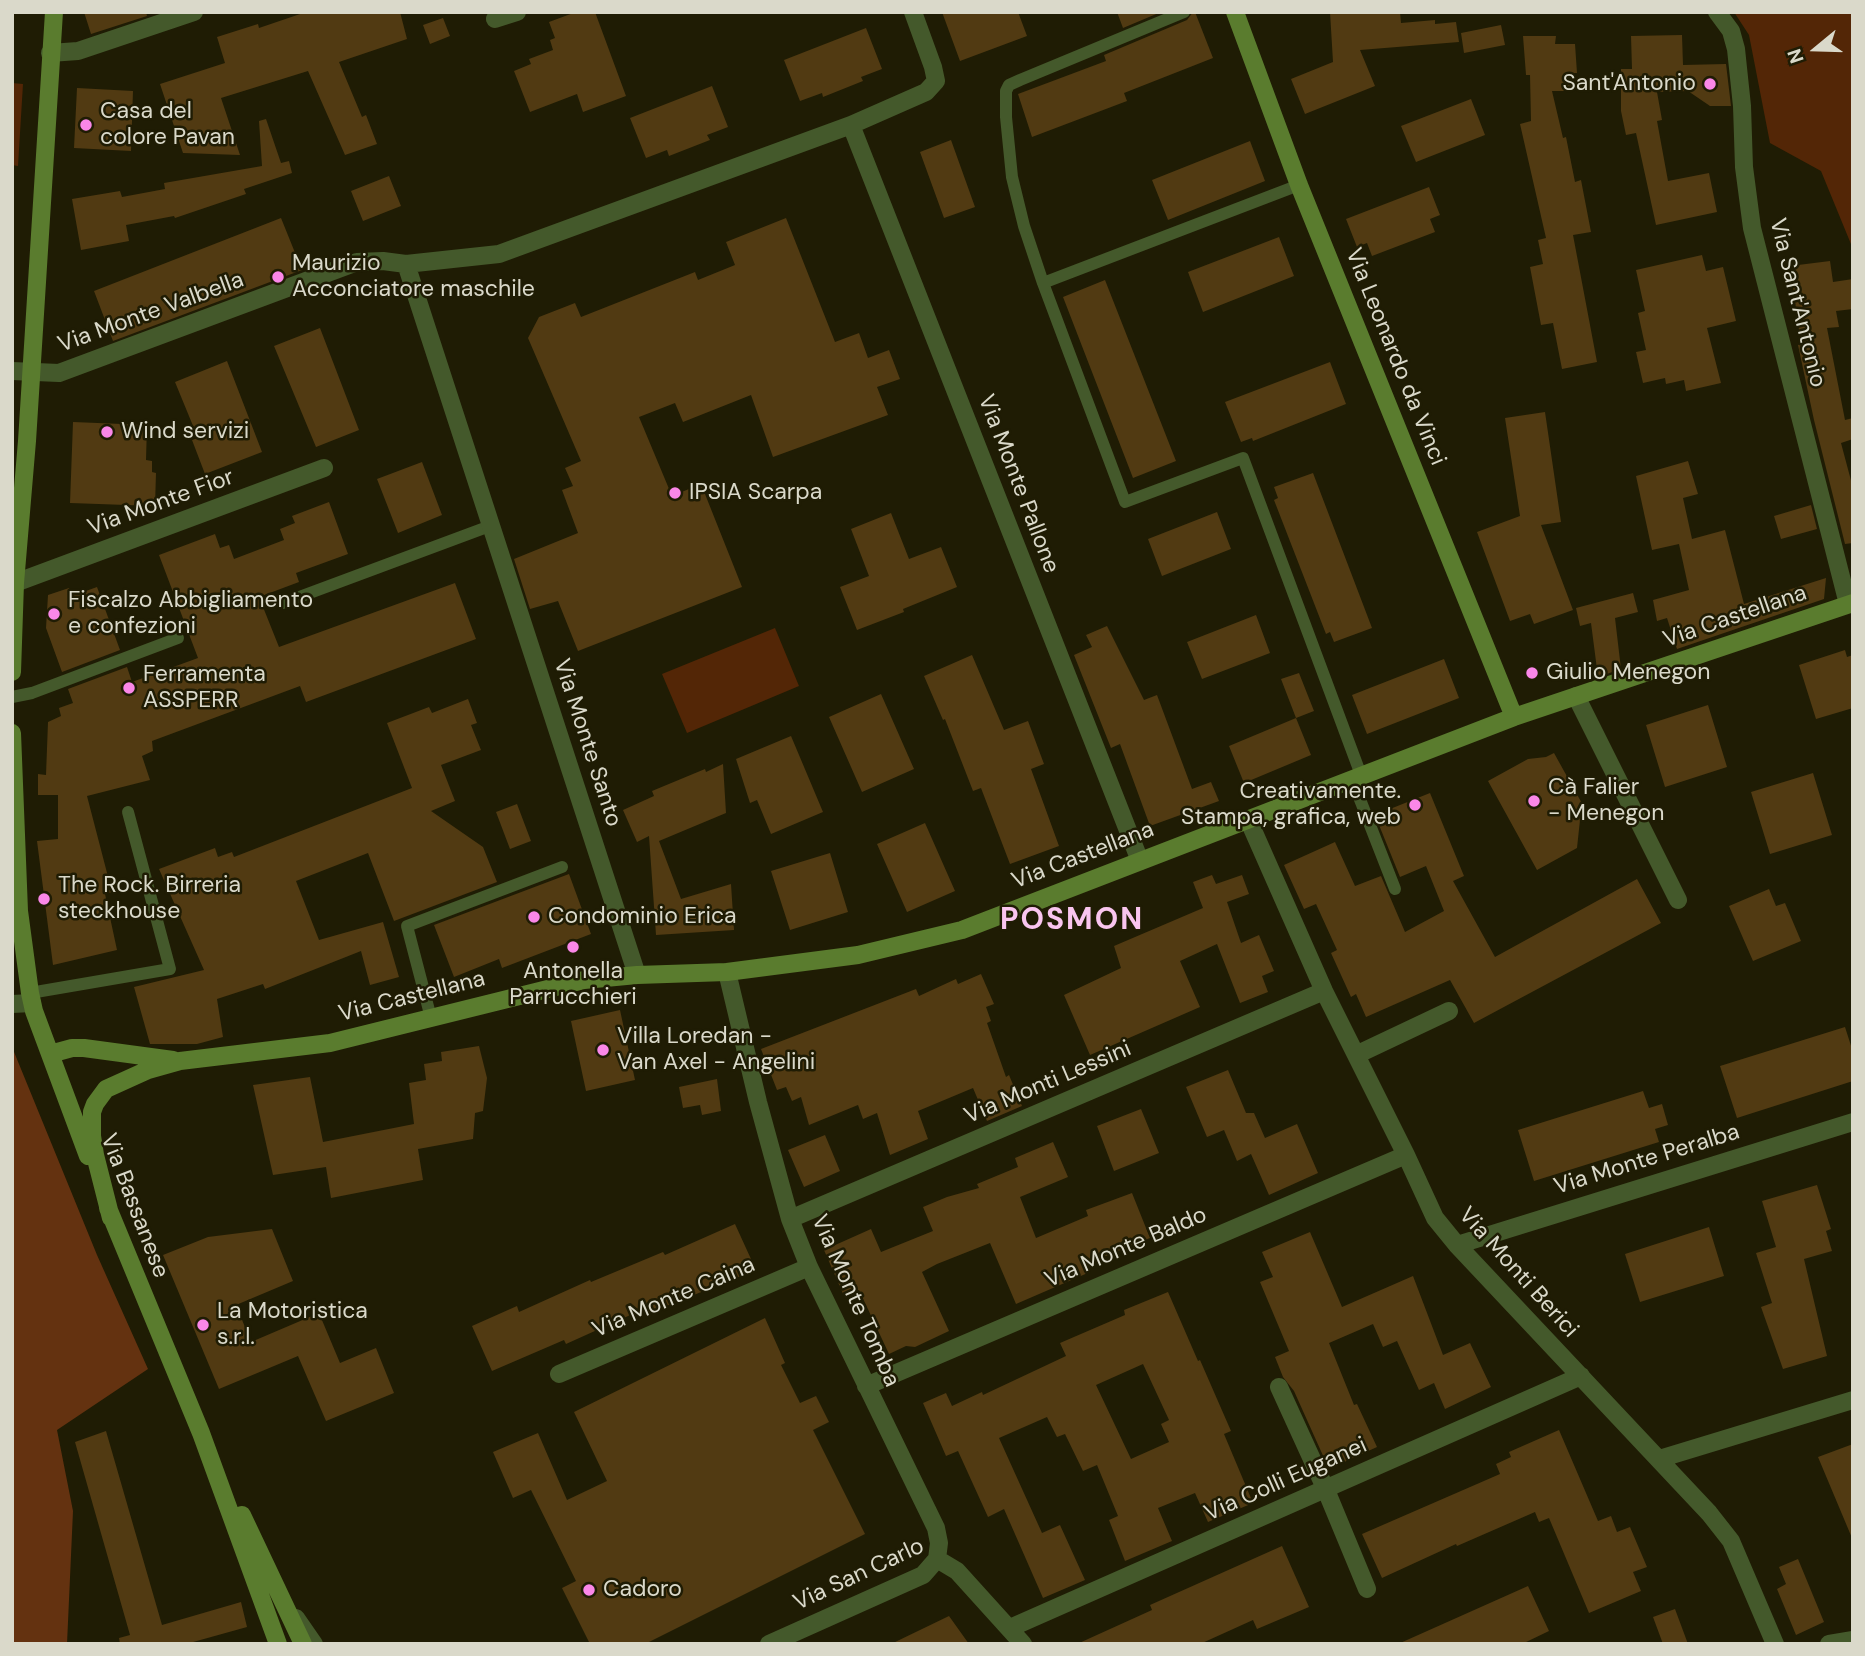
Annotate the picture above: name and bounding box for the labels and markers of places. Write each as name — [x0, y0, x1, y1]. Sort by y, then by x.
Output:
place label: Sant'Antonio — [1563, 70, 1696, 98]
marker: Sant'Antonio — [1702, 76, 1718, 92]
place label: Casa del colore Pavan — [100, 98, 235, 152]
marker: Casa del colore Pavan — [78, 117, 94, 133]
place label: Maurizio Acconciatore maschile — [292, 250, 535, 304]
marker: Maurizio Acconciatore maschile — [270, 269, 286, 285]
place label: Wind servizi — [121, 418, 249, 446]
marker: Wind servizi — [99, 424, 115, 440]
place label: IPSIA Scarpa — [689, 479, 822, 507]
marker: IPSIA Scarpa — [667, 485, 683, 501]
place label: Fiscalzo Abbigliamento e confezioni — [68, 587, 313, 641]
marker: Fiscalzo Abbigliamento e confezioni — [46, 606, 62, 622]
place label: Giulio Menegon — [1546, 659, 1710, 687]
place label: Ferramenta ASSPERR — [143, 661, 266, 715]
marker: Giulio Menegon — [1524, 665, 1540, 681]
marker: Ferramenta ASSPERR — [121, 680, 137, 696]
place label: Cà Falier - Menegon — [1548, 774, 1664, 828]
place label: Creativamente. Stampa, grafica, web — [1181, 778, 1401, 832]
marker: Cà Falier - Menegon — [1526, 793, 1542, 809]
marker: Creativamente. Stampa, grafica, web — [1407, 797, 1423, 813]
place label: The Rock. Birreria steckhouse — [58, 872, 241, 926]
marker: The Rock. Birreria steckhouse — [36, 891, 52, 907]
place label: Condominio Erica — [548, 903, 737, 931]
marker: Condominio Erica — [526, 909, 542, 925]
marker: Antonella Parrucchieri — [565, 939, 581, 955]
place label: Antonella Parrucchieri — [509, 958, 637, 1012]
place label: Villa Loredan - Van Axel - Angelini — [617, 1023, 815, 1077]
marker: Villa Loredan - Van Axel - Angelini — [595, 1042, 611, 1058]
place label: La Motoristica s.r.l. — [217, 1298, 368, 1352]
marker: La Motoristica s.r.l. — [195, 1317, 211, 1333]
place label: Cadoro — [603, 1576, 682, 1604]
marker: Cadoro — [581, 1582, 597, 1598]

